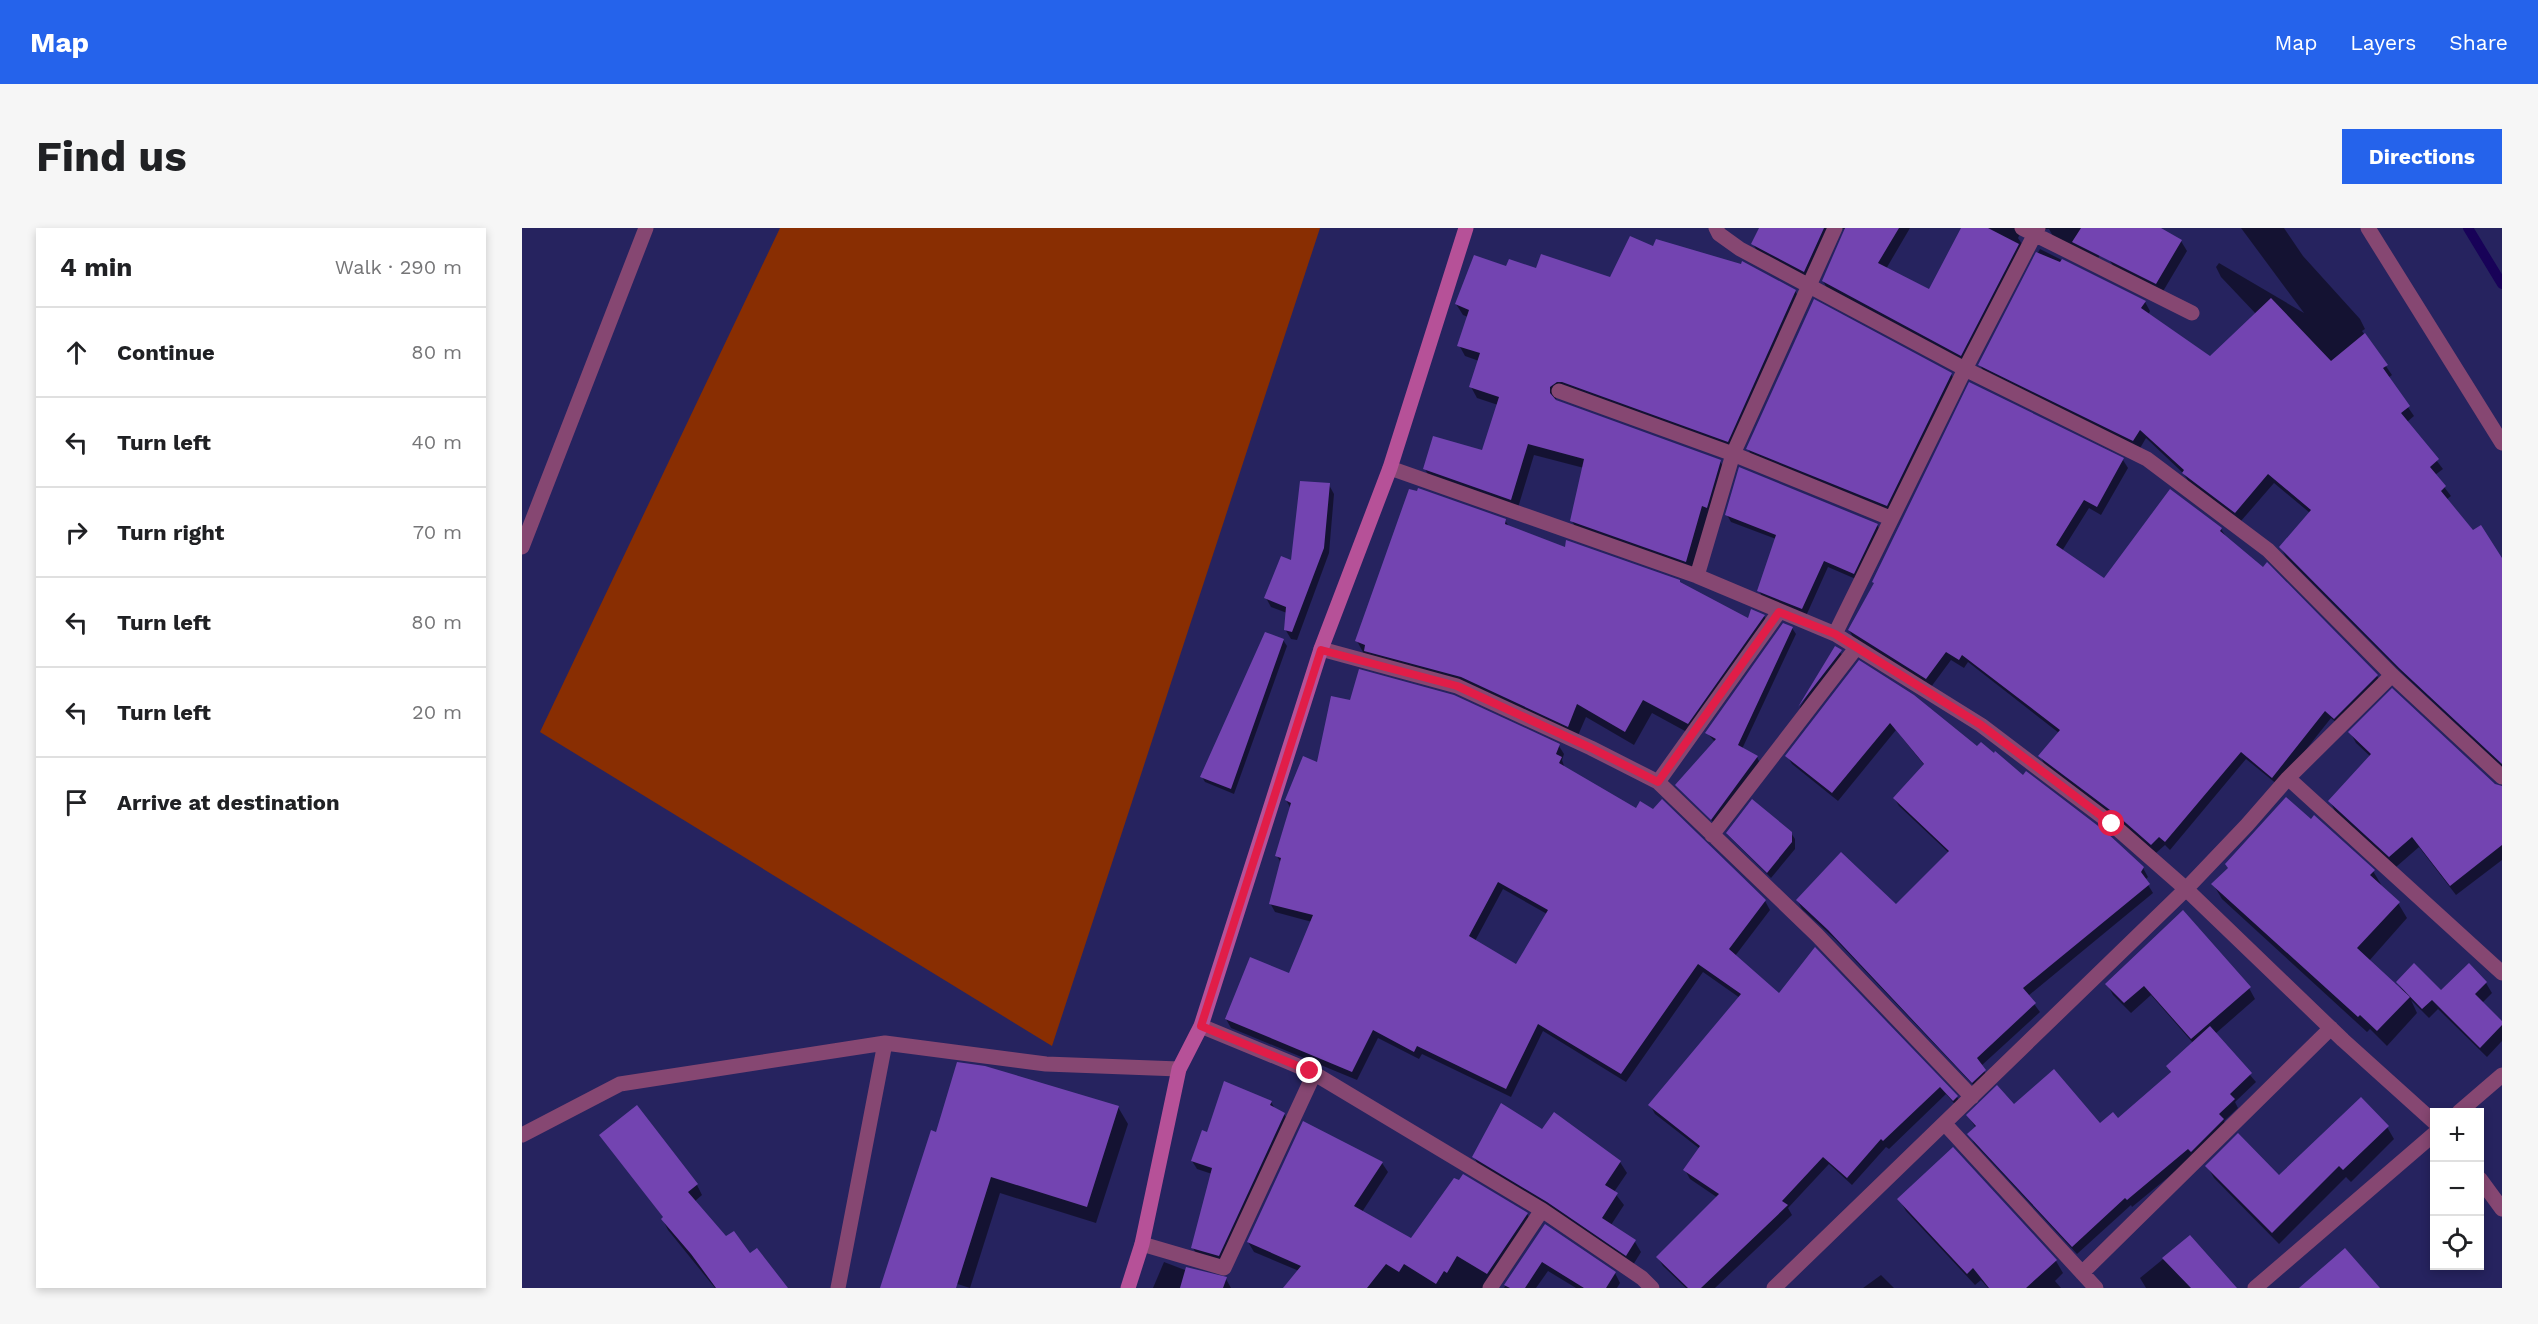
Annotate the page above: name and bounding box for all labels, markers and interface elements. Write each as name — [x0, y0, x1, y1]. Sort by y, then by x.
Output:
text: Map — [30, 26, 89, 59]
text: Map — [2274, 30, 2317, 55]
text: Layers — [2350, 30, 2416, 55]
text: Share — [2449, 30, 2508, 55]
button: Directions — [2342, 129, 2502, 184]
text: Find us — [36, 132, 187, 181]
text: 4 min — [60, 252, 132, 282]
text: Walk · 290 m — [335, 255, 462, 279]
icon: ahead — [60, 336, 93, 369]
text: Continue — [117, 340, 215, 365]
text: 80 m — [411, 340, 462, 364]
icon: left — [60, 426, 93, 459]
text: Turn left — [117, 430, 211, 455]
text: 40 m — [411, 430, 462, 454]
icon: right — [60, 516, 93, 549]
text: Turn right — [117, 520, 224, 545]
text: 70 m — [413, 520, 462, 544]
icon: left — [60, 606, 93, 639]
text: Turn left — [117, 610, 211, 635]
text: 80 m — [411, 610, 462, 634]
icon: left — [60, 696, 93, 729]
text: Turn left — [117, 700, 211, 725]
text: 20 m — [412, 700, 462, 724]
icon: arrive — [60, 786, 93, 819]
text: Arrive at destination — [117, 790, 340, 815]
route start — [2098, 810, 2124, 836]
route end — [1296, 1057, 1322, 1083]
map controls — [2430, 1108, 2484, 1270]
button: + — [2430, 1108, 2484, 1162]
button: − — [2430, 1162, 2484, 1216]
button: locate — [2430, 1216, 2484, 1270]

